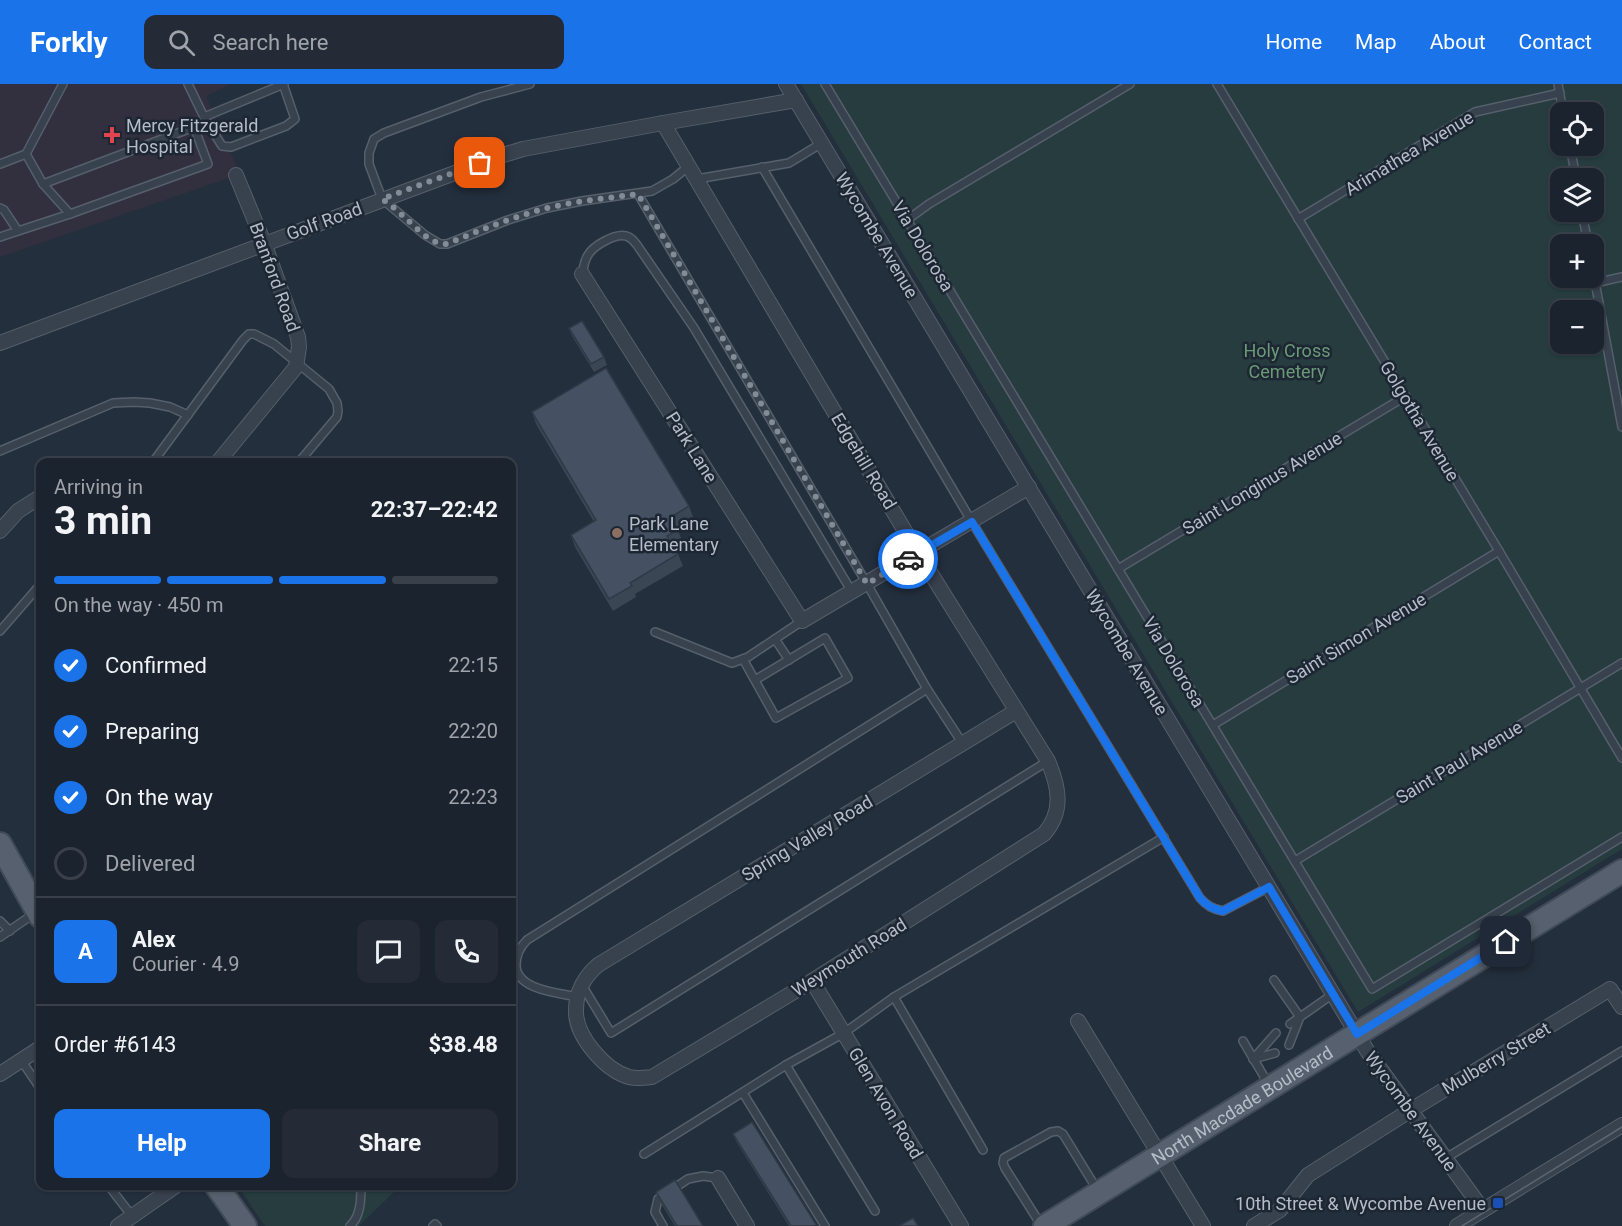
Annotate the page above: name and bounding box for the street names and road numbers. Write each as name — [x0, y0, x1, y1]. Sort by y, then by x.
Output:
street label: Arimathea Avenue — [1341, 106, 1477, 200]
street label: Wycombe Avenue — [831, 168, 923, 302]
street label: Via Dolorosa — [888, 197, 958, 295]
street label: Golf Road — [283, 198, 365, 244]
street label: Branford Road — [245, 219, 305, 335]
street label: Golgotha Avenue — [1376, 357, 1464, 485]
street label: Park Lane — [662, 408, 722, 486]
street label: Edgehill Road — [827, 409, 901, 513]
street label: Saint Longinus Avenue — [1179, 427, 1345, 539]
street label: Wycombe Avenue — [1081, 585, 1173, 719]
street label: Saint Simon Avenue — [1282, 588, 1430, 688]
street label: Via Dolorosa — [1139, 613, 1209, 711]
street label: Saint Paul Avenue — [1392, 716, 1526, 808]
street label: Spring Valley Road — [738, 791, 876, 885]
street label: Weymouth Road — [788, 913, 910, 1001]
street label: Mulberry Street — [1438, 1017, 1554, 1099]
street label: North Macdade Boulevard — [1147, 1041, 1336, 1169]
street label: Glen Avon Road — [844, 1043, 928, 1163]
street label: Wycombe Avenue — [1361, 1047, 1461, 1175]

